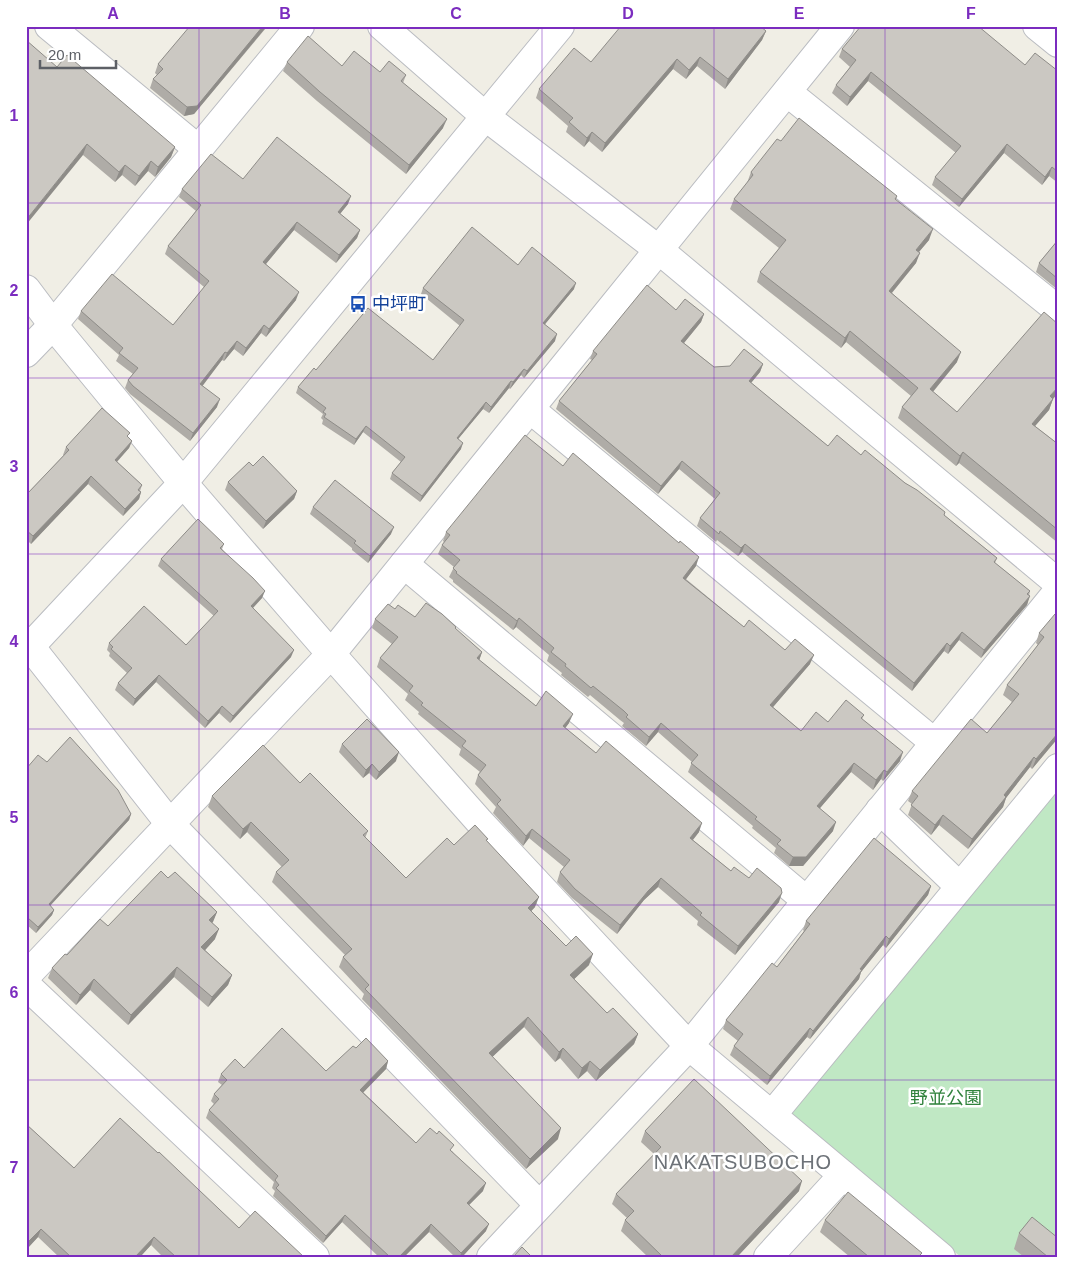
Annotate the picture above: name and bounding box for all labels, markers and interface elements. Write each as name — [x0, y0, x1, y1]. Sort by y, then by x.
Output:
text: A — [107, 5, 119, 22]
text: B — [279, 5, 291, 22]
text: C — [450, 5, 462, 22]
text: D — [622, 5, 634, 22]
text: E — [794, 5, 805, 22]
text: F — [966, 5, 976, 22]
scale bar — [40, 38, 116, 70]
text: 20 m — [48, 46, 81, 63]
text: 1 — [10, 107, 19, 124]
text: 2 — [10, 282, 19, 299]
bus stop icon: 中坪町 — [348, 294, 368, 314]
place label: 中坪町 — [372, 294, 426, 314]
text: 3 — [10, 458, 19, 475]
text: 4 — [10, 633, 19, 650]
text: 5 — [10, 809, 19, 826]
text: 6 — [10, 984, 19, 1001]
park label: 野並公園 — [910, 1088, 982, 1108]
district label: NAKATSUBOCHO — [654, 1151, 832, 1173]
text: 7 — [10, 1159, 19, 1176]

